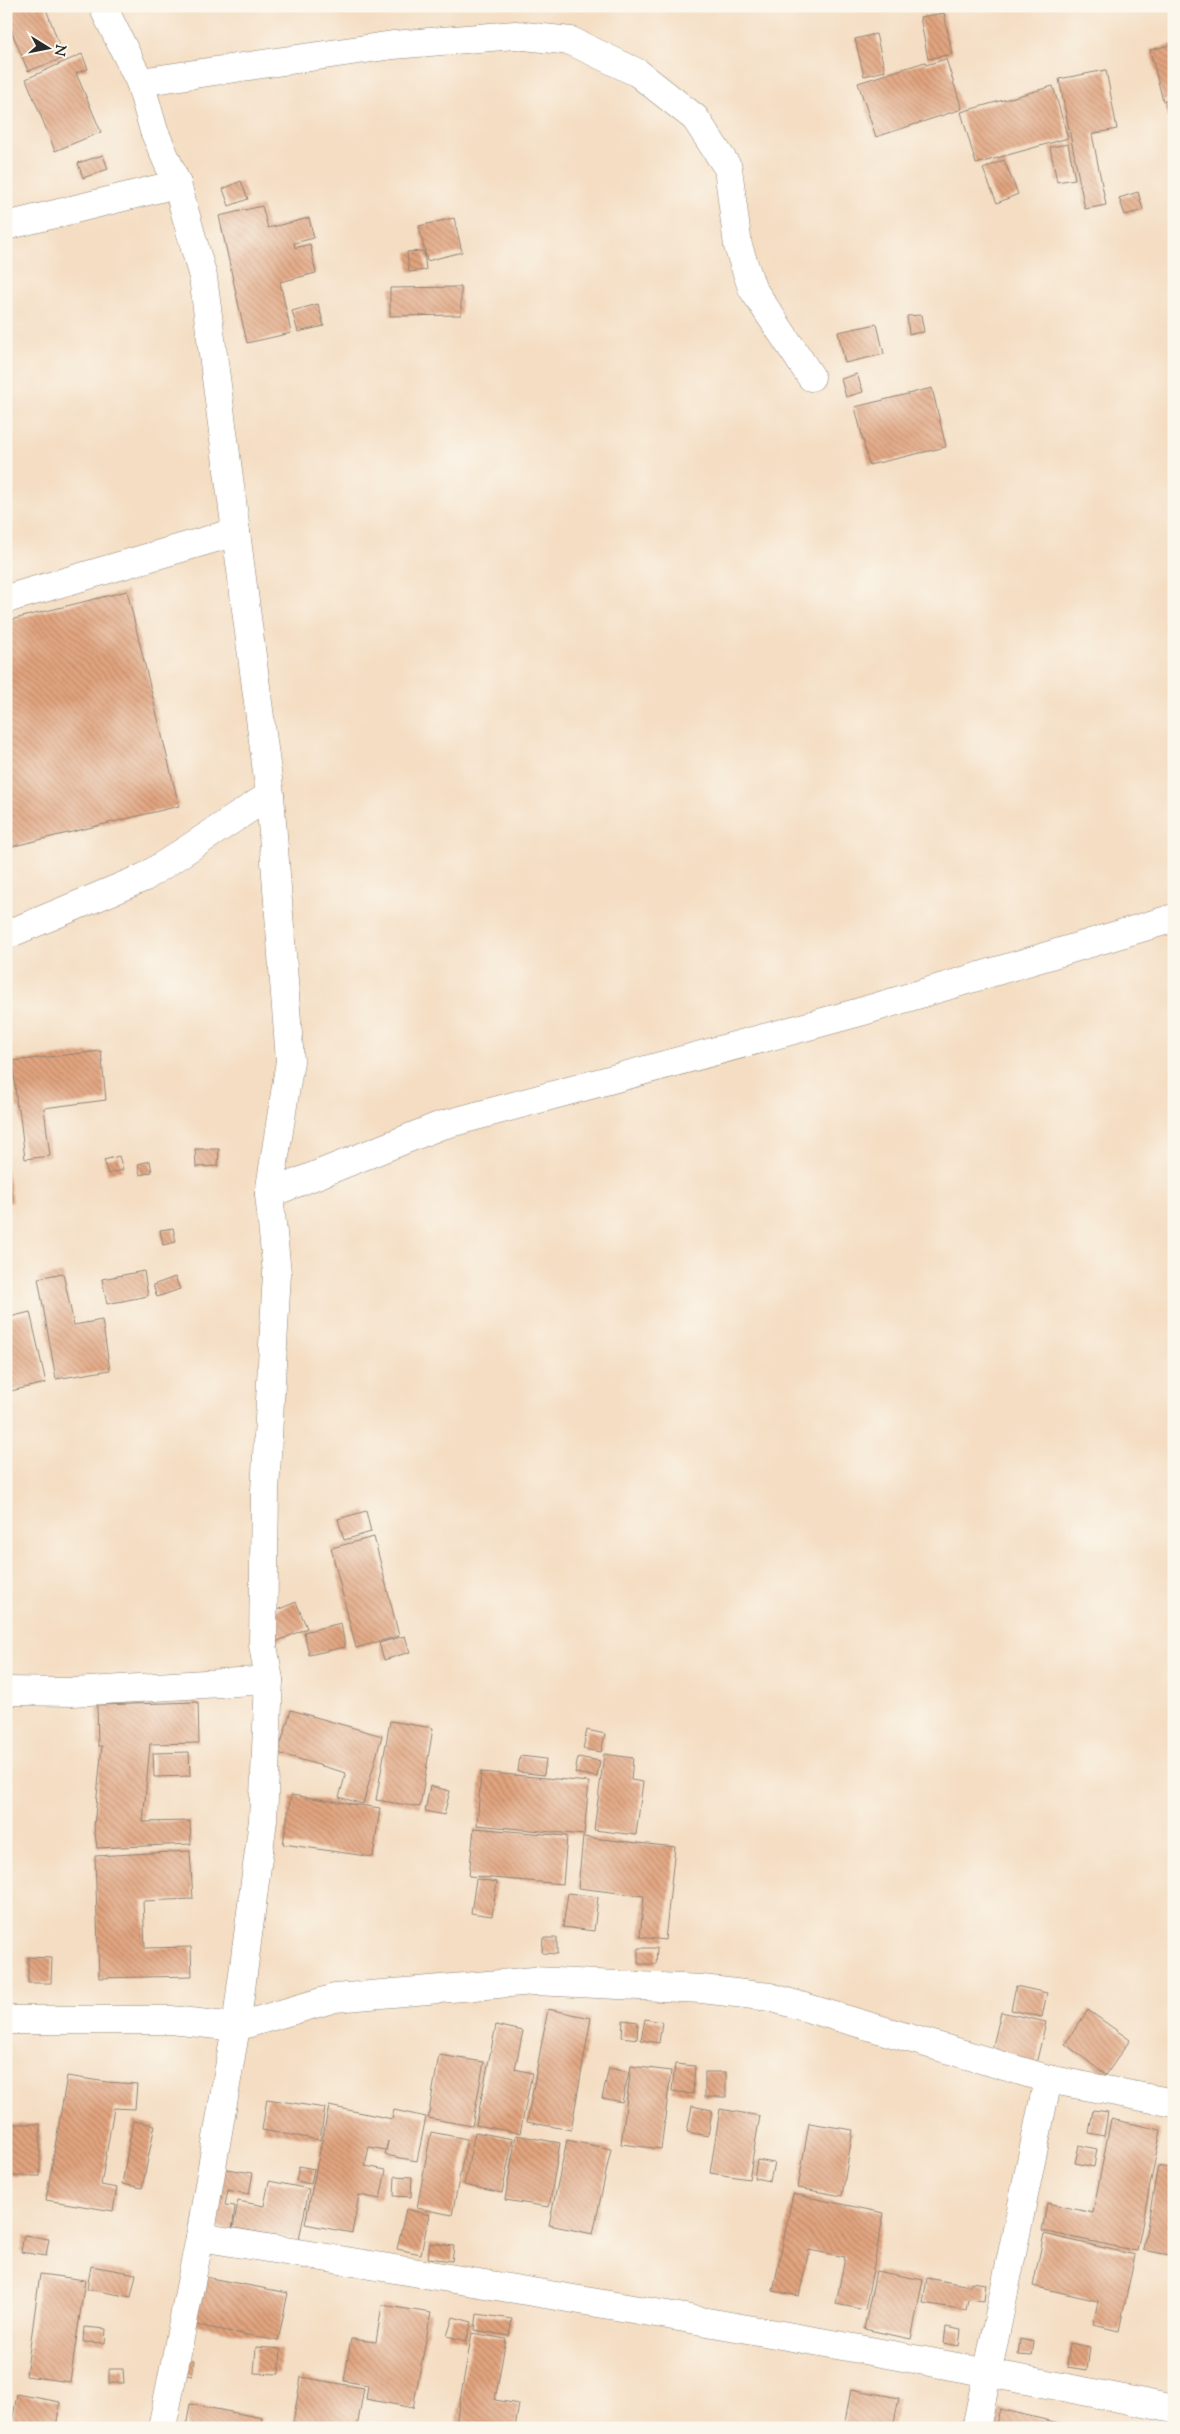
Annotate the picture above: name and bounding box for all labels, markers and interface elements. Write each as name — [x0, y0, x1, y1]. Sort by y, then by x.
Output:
north arrow — [22, 22, 72, 72]
text: N — [48, 43, 70, 57]

